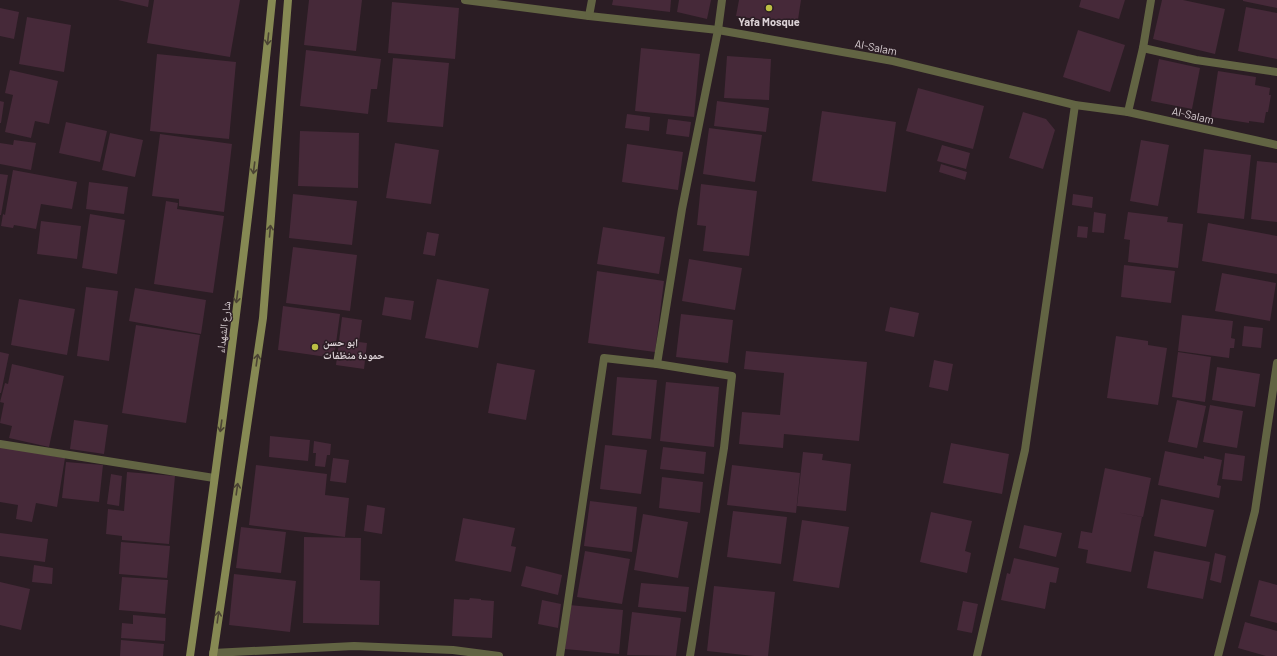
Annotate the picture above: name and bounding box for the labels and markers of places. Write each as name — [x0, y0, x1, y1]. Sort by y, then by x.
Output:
marker: Yafa Mosque — [764, 3, 774, 13]
place label: Yafa Mosque — [738, 15, 800, 28]
place label: ابو حسن حمودة منظفات — [323, 335, 384, 362]
marker: ابو حسن حمودة منظفات — [310, 342, 320, 352]

